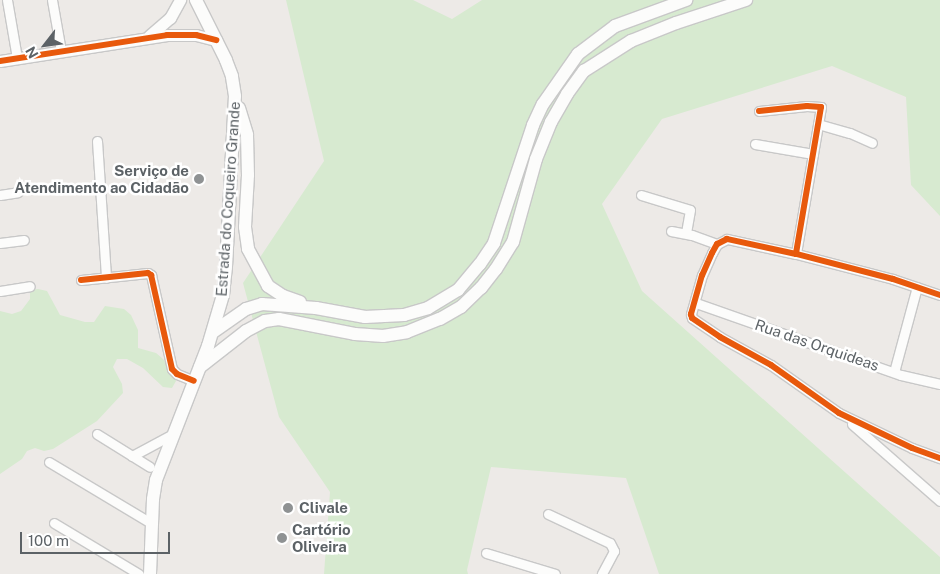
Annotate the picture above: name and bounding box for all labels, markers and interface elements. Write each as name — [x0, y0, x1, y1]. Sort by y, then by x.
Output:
north arrow — [20, 20, 70, 70]
text: N — [22, 44, 42, 61]
street label: Estrada do Coqueiro Grande — [212, 101, 244, 297]
place label: Serviço de Atendimento ao Cidadão — [14, 161, 189, 196]
marker: Serviço de Atendimento ao Cidadão — [193, 173, 205, 185]
street label: Rua das Orquideas — [752, 315, 882, 375]
place label: Clivale — [299, 499, 348, 517]
marker: Clivale — [281, 501, 295, 515]
place label: Cartório Oliveira — [292, 520, 351, 555]
scale bar — [22, 522, 172, 554]
text: 100 m — [28, 532, 69, 549]
marker: Cartório Oliveira — [276, 532, 288, 544]

